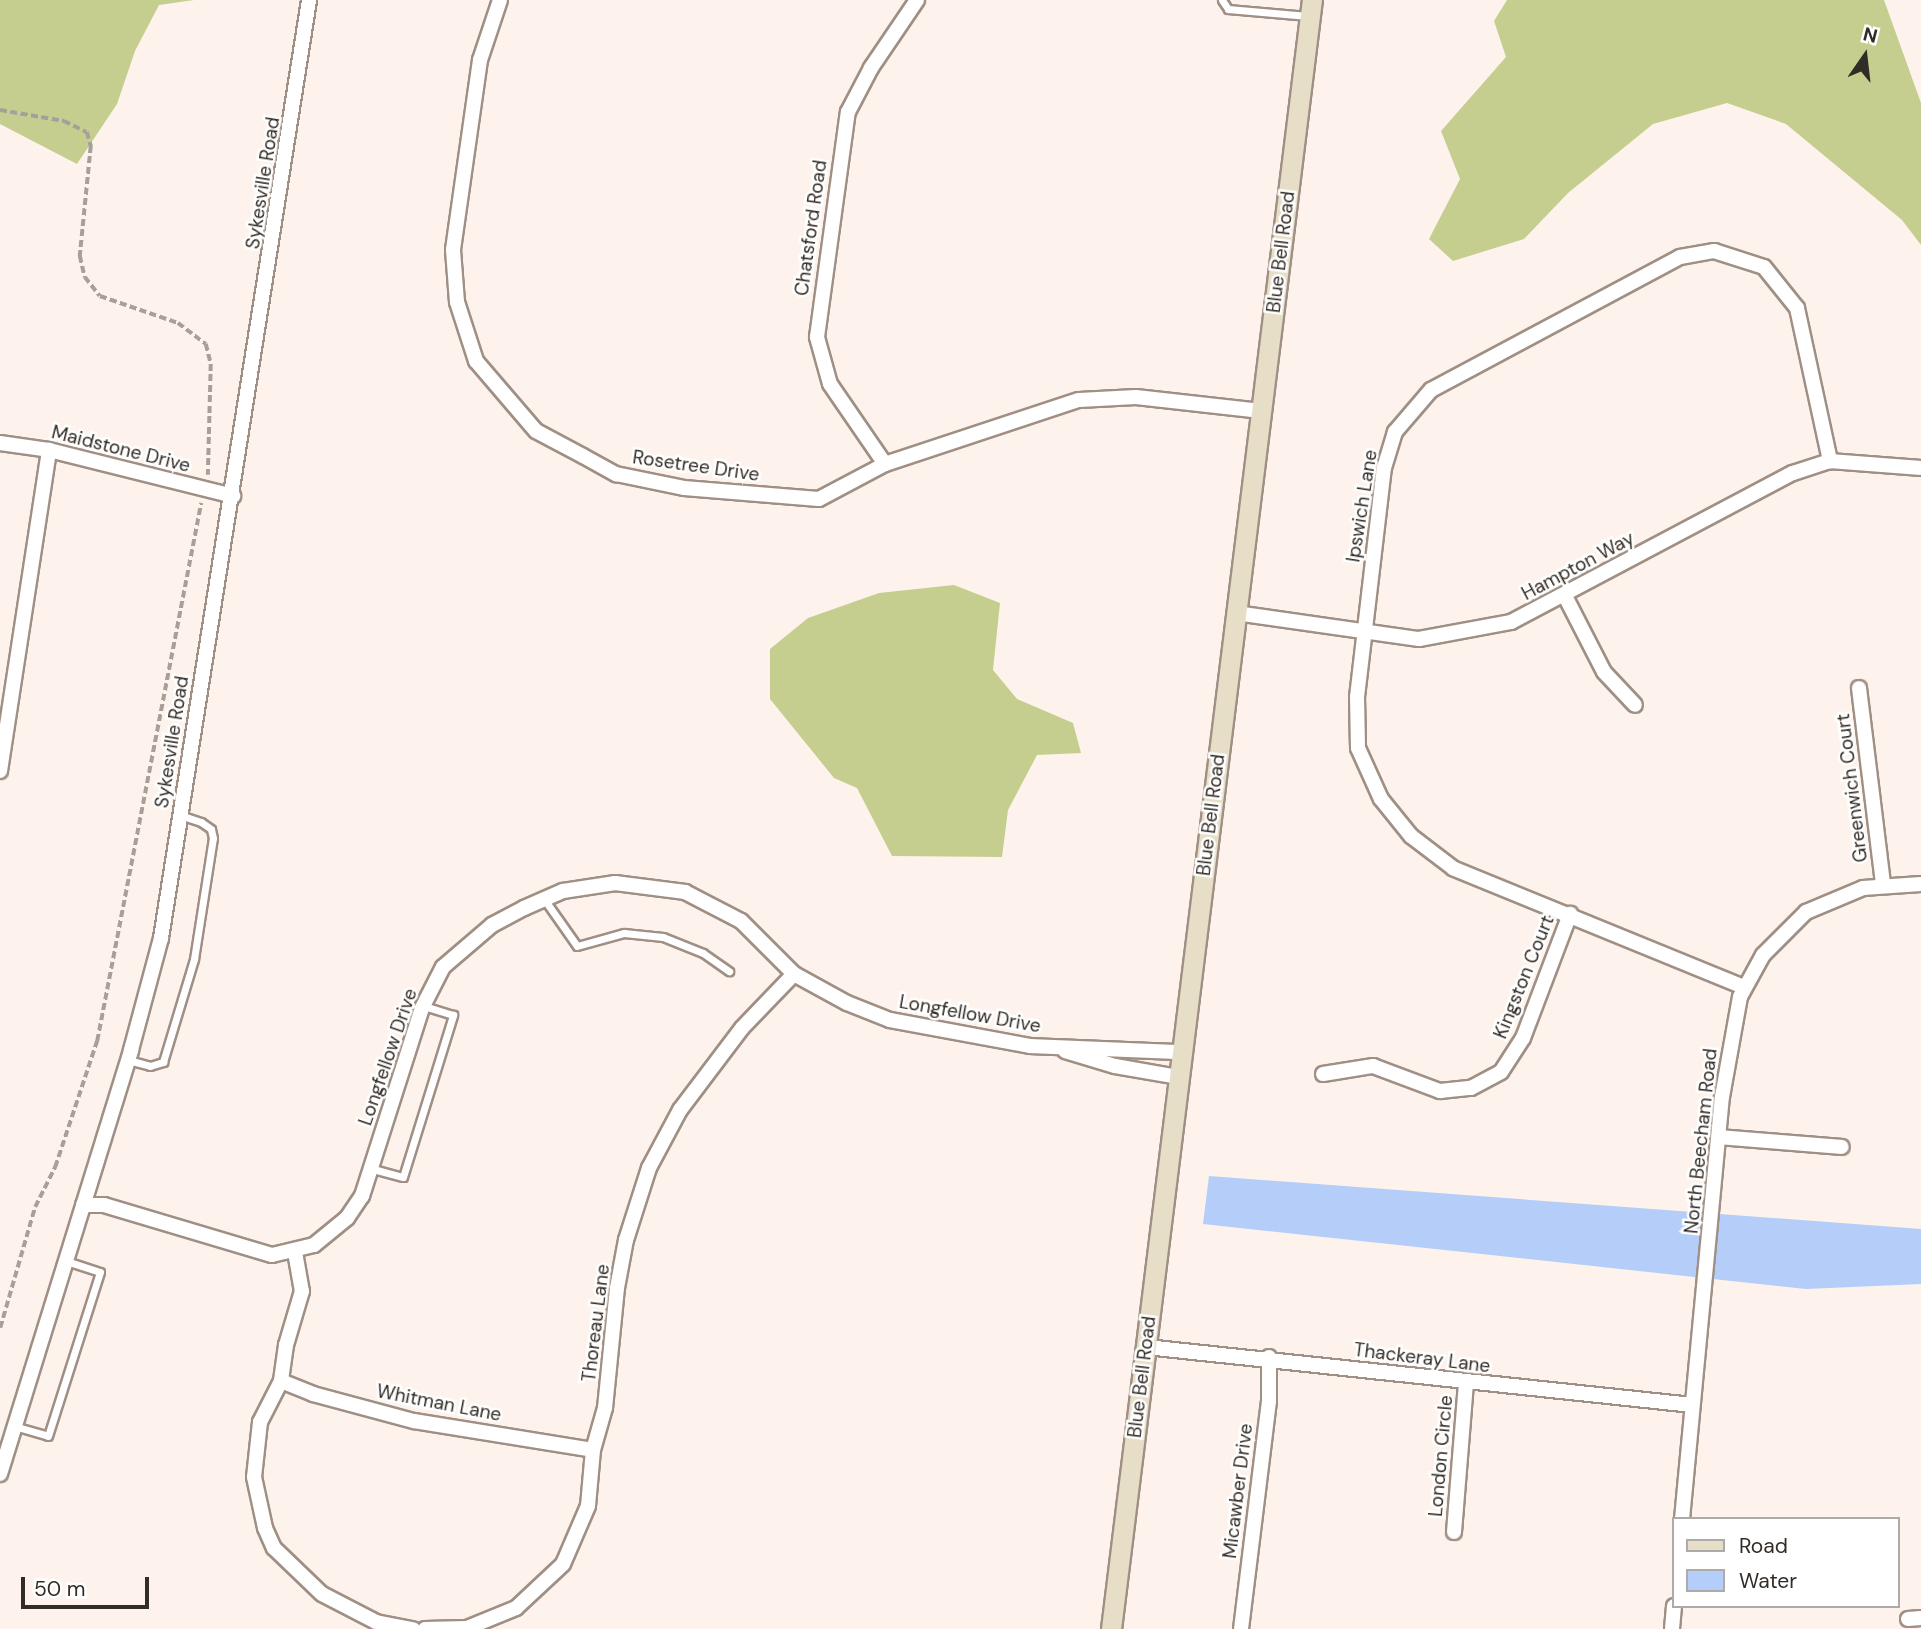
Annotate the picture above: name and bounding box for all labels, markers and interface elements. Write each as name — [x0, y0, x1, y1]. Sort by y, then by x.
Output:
north arrow — [1830, 21, 1900, 91]
text: N — [1860, 21, 1880, 49]
street label: Sykesville Road — [241, 115, 285, 251]
street label: Chatsford Road — [790, 159, 832, 297]
street label: Blue Bell Road — [1262, 190, 1300, 314]
street label: Maidstone Drive — [49, 421, 193, 477]
street label: Rosetree Drive — [631, 446, 761, 486]
street label: Ipswich Lane — [1342, 448, 1382, 564]
street label: Hampton Way — [1518, 527, 1638, 605]
street label: Sykesville Road — [150, 674, 194, 810]
street label: Greenwich Court — [1832, 712, 1872, 864]
street label: Blue Bell Road — [1192, 753, 1230, 877]
street label: Kingston Court — [1489, 912, 1559, 1042]
street label: Longfellow Drive — [354, 986, 422, 1128]
street label: Longfellow Drive — [898, 990, 1042, 1038]
street label: North Beecham Road — [1680, 1047, 1722, 1235]
street label: Thoreau Lane — [577, 1263, 615, 1383]
street label: Blue Bell Road — [1123, 1315, 1161, 1439]
street label: Thackeray Lane — [1353, 1338, 1491, 1378]
street label: Whitman Lane — [375, 1380, 503, 1426]
street label: London Circle — [1424, 1394, 1458, 1518]
street label: Micawber Drive — [1218, 1422, 1258, 1560]
legend — [1672, 1517, 1900, 1608]
text: Road — [1739, 1532, 1788, 1560]
scale bar — [24, 1562, 152, 1606]
text: Water — [1739, 1567, 1797, 1595]
text: 50 m — [34, 1575, 85, 1603]

